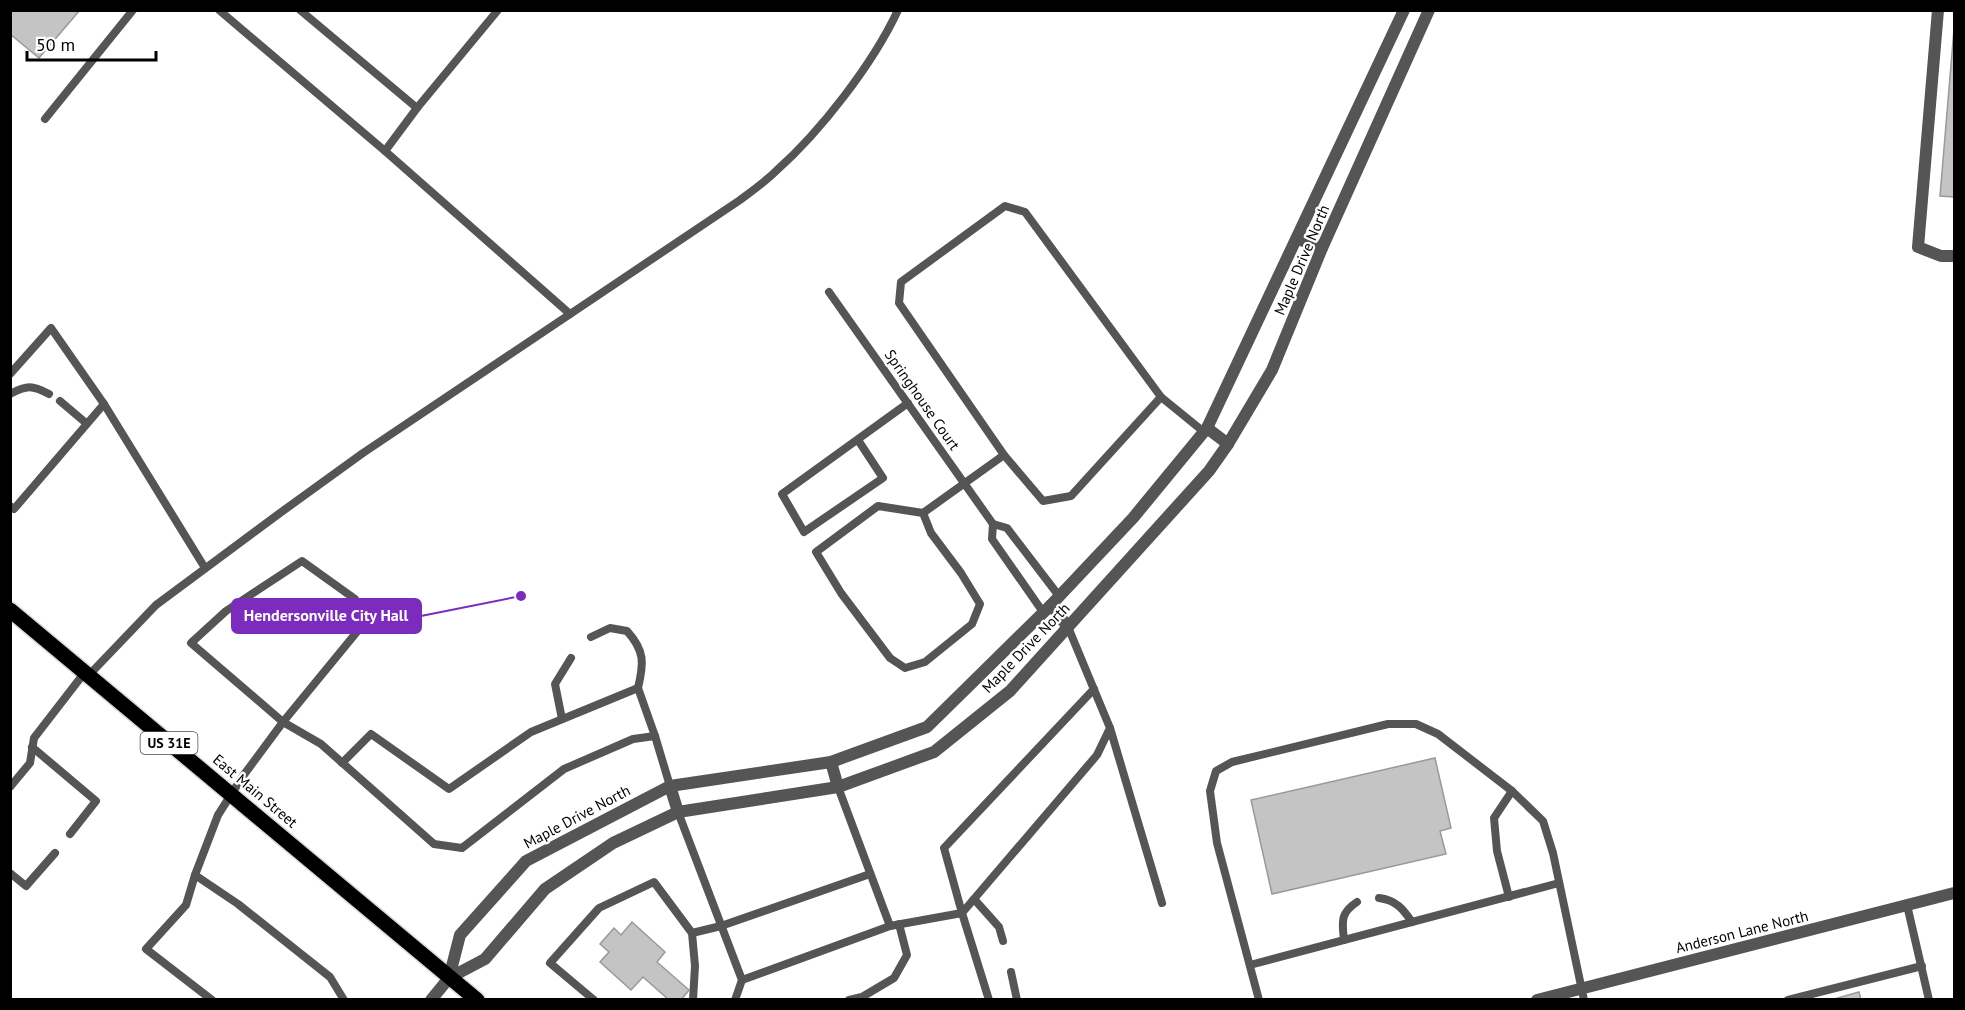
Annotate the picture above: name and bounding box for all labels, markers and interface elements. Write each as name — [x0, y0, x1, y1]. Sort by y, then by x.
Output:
scale bar — [27, 24, 156, 62]
text: 50 m — [36, 33, 75, 56]
street label: Maple Drive North — [1270, 202, 1333, 318]
street label: Springhouse Court — [881, 346, 964, 454]
callout: Hendersonville City Hall — [232, 599, 421, 633]
street label: Maple Drive North — [978, 599, 1073, 697]
text: Hendersonville City Hall — [244, 605, 408, 625]
road number: US 31E — [140, 732, 198, 754]
street label: East Main Street — [209, 750, 302, 832]
street label: Maple Drive North — [520, 780, 633, 853]
street label: Anderson Lane North — [1674, 906, 1810, 957]

